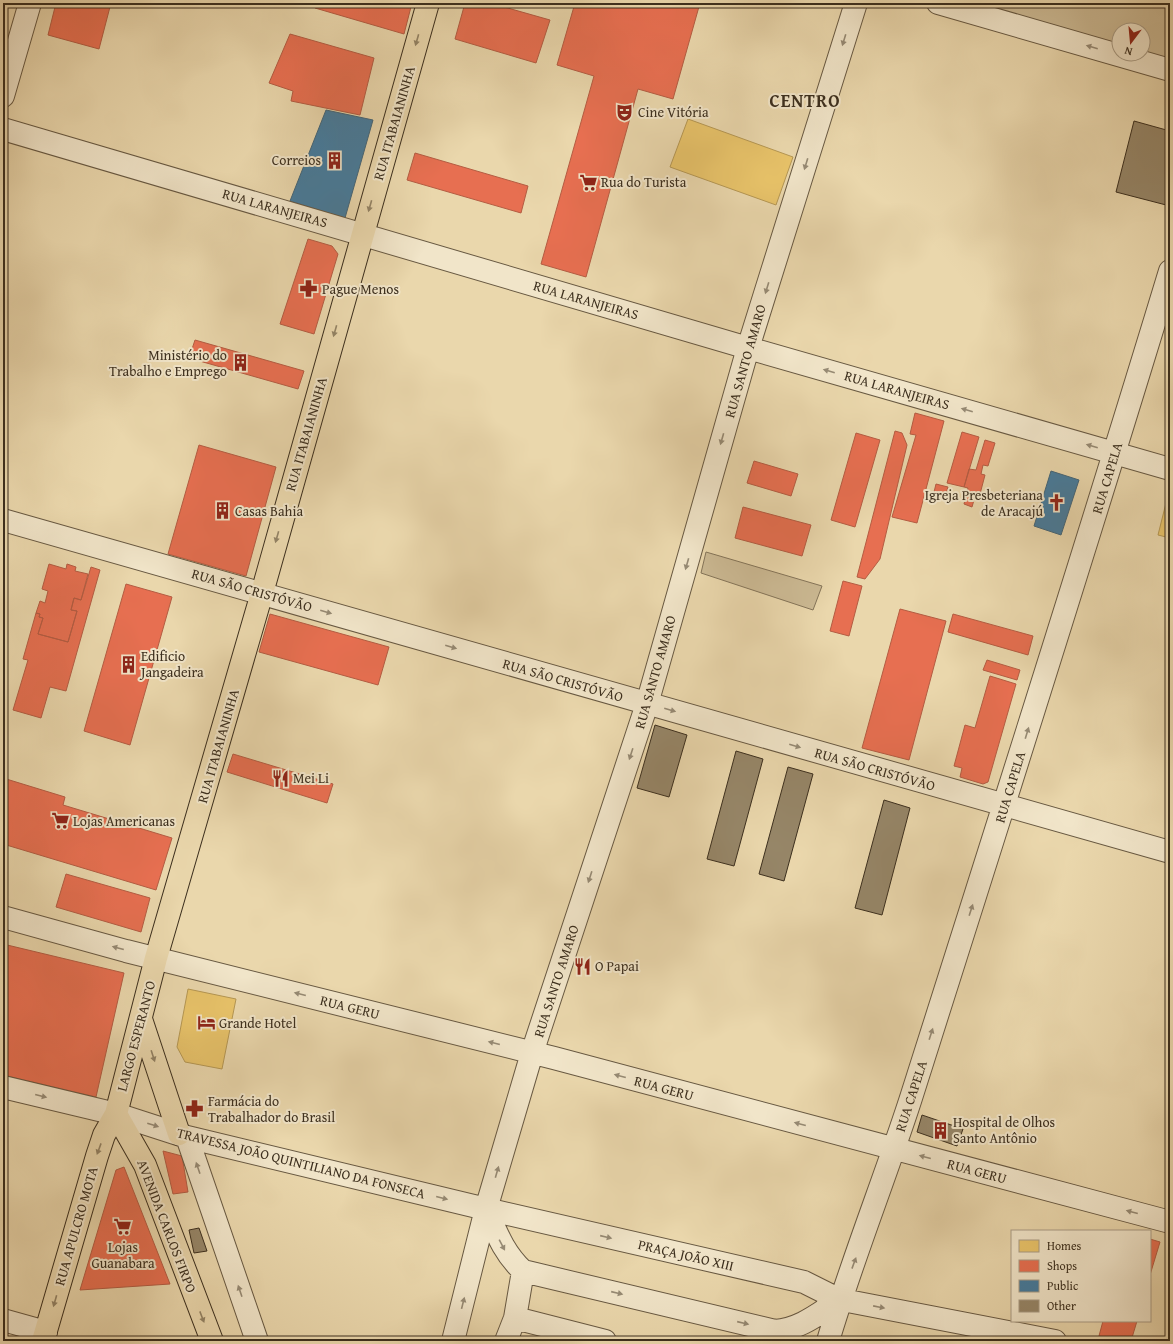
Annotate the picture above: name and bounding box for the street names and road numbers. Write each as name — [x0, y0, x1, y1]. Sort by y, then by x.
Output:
street label: RUA ITABAIANINHA — [368, 63, 420, 182]
street label: RUA LARANJEIRAS — [220, 183, 330, 233]
street label: RUA LARANJEIRAS — [531, 275, 641, 325]
street label: RUA SANTO AMARO — [719, 302, 771, 420]
street label: RUA LARANJEIRAS — [842, 365, 952, 415]
street label: RUA ITABAIANINHA — [280, 374, 332, 493]
street label: RUA CAPELA — [1087, 439, 1127, 516]
street label: RUA SÃO CRISTÓVÃO — [189, 563, 315, 617]
street label: RUA SANTO AMARO — [629, 613, 681, 731]
street label: RUA SÃO CRISTÓVÃO — [500, 653, 626, 707]
street label: RUA ITABAIANINHA — [192, 686, 244, 805]
street label: RUA SÃO CRISTÓVÃO — [812, 742, 938, 796]
street label: RUA CAPELA — [990, 748, 1030, 825]
street label: RUA SANTO AMARO — [528, 922, 584, 1040]
street label: LARGO ESPERANTO — [112, 978, 160, 1094]
street label: RUA GERU — [318, 990, 382, 1024]
street label: RUA CAPELA — [890, 1057, 932, 1134]
street label: RUA GERU — [632, 1070, 696, 1106]
street label: TRAVESSA JOÃO QUINTILIANO DA FONSECA — [175, 1122, 428, 1204]
street label: RUA GERU — [945, 1153, 1009, 1189]
street label: AVENIDA CARLOS FIRPO — [132, 1157, 202, 1295]
street label: RUA APULCRO MOTA — [49, 1164, 103, 1288]
street label: PRAÇA JOÃO XIII — [636, 1234, 736, 1276]

